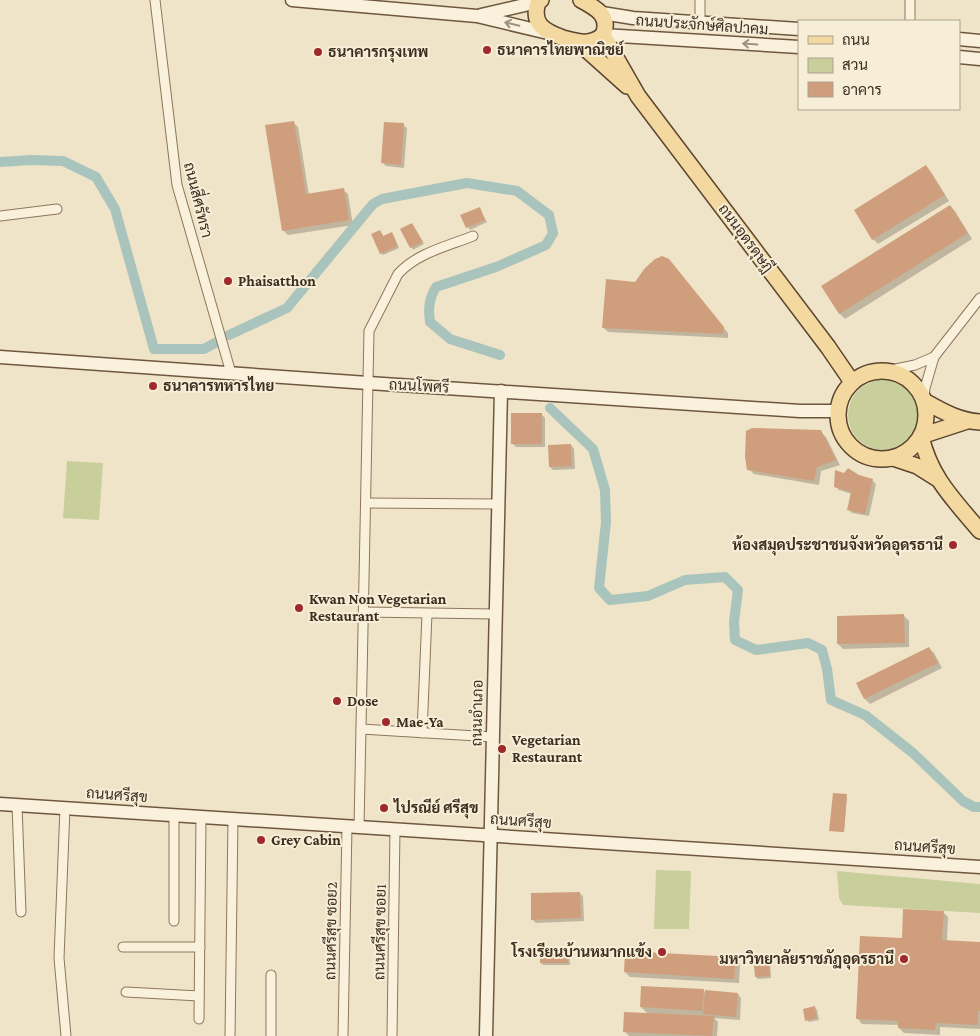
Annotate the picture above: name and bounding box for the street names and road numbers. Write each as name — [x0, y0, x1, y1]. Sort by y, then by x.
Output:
street label: ถนนประจักษ์ศิลปาคม — [635, 10, 769, 38]
street label: ถนนสี่ศรัทรา — [181, 159, 222, 239]
street label: ถนนอุดรดุษฎี — [713, 200, 778, 277]
street label: ถนนโพศรี — [388, 374, 450, 396]
street label: ถนนอำเภอ — [467, 680, 486, 746]
street label: ถนนศรีสุข — [85, 783, 148, 808]
street label: ถนนศรีสุข — [489, 809, 552, 834]
street label: ถนนศรีสุข — [893, 835, 956, 860]
street label: ถนนศรีสุข ซอย2 — [320, 882, 343, 980]
street label: ถนนศรีสุข ซอย1 — [369, 884, 392, 980]

